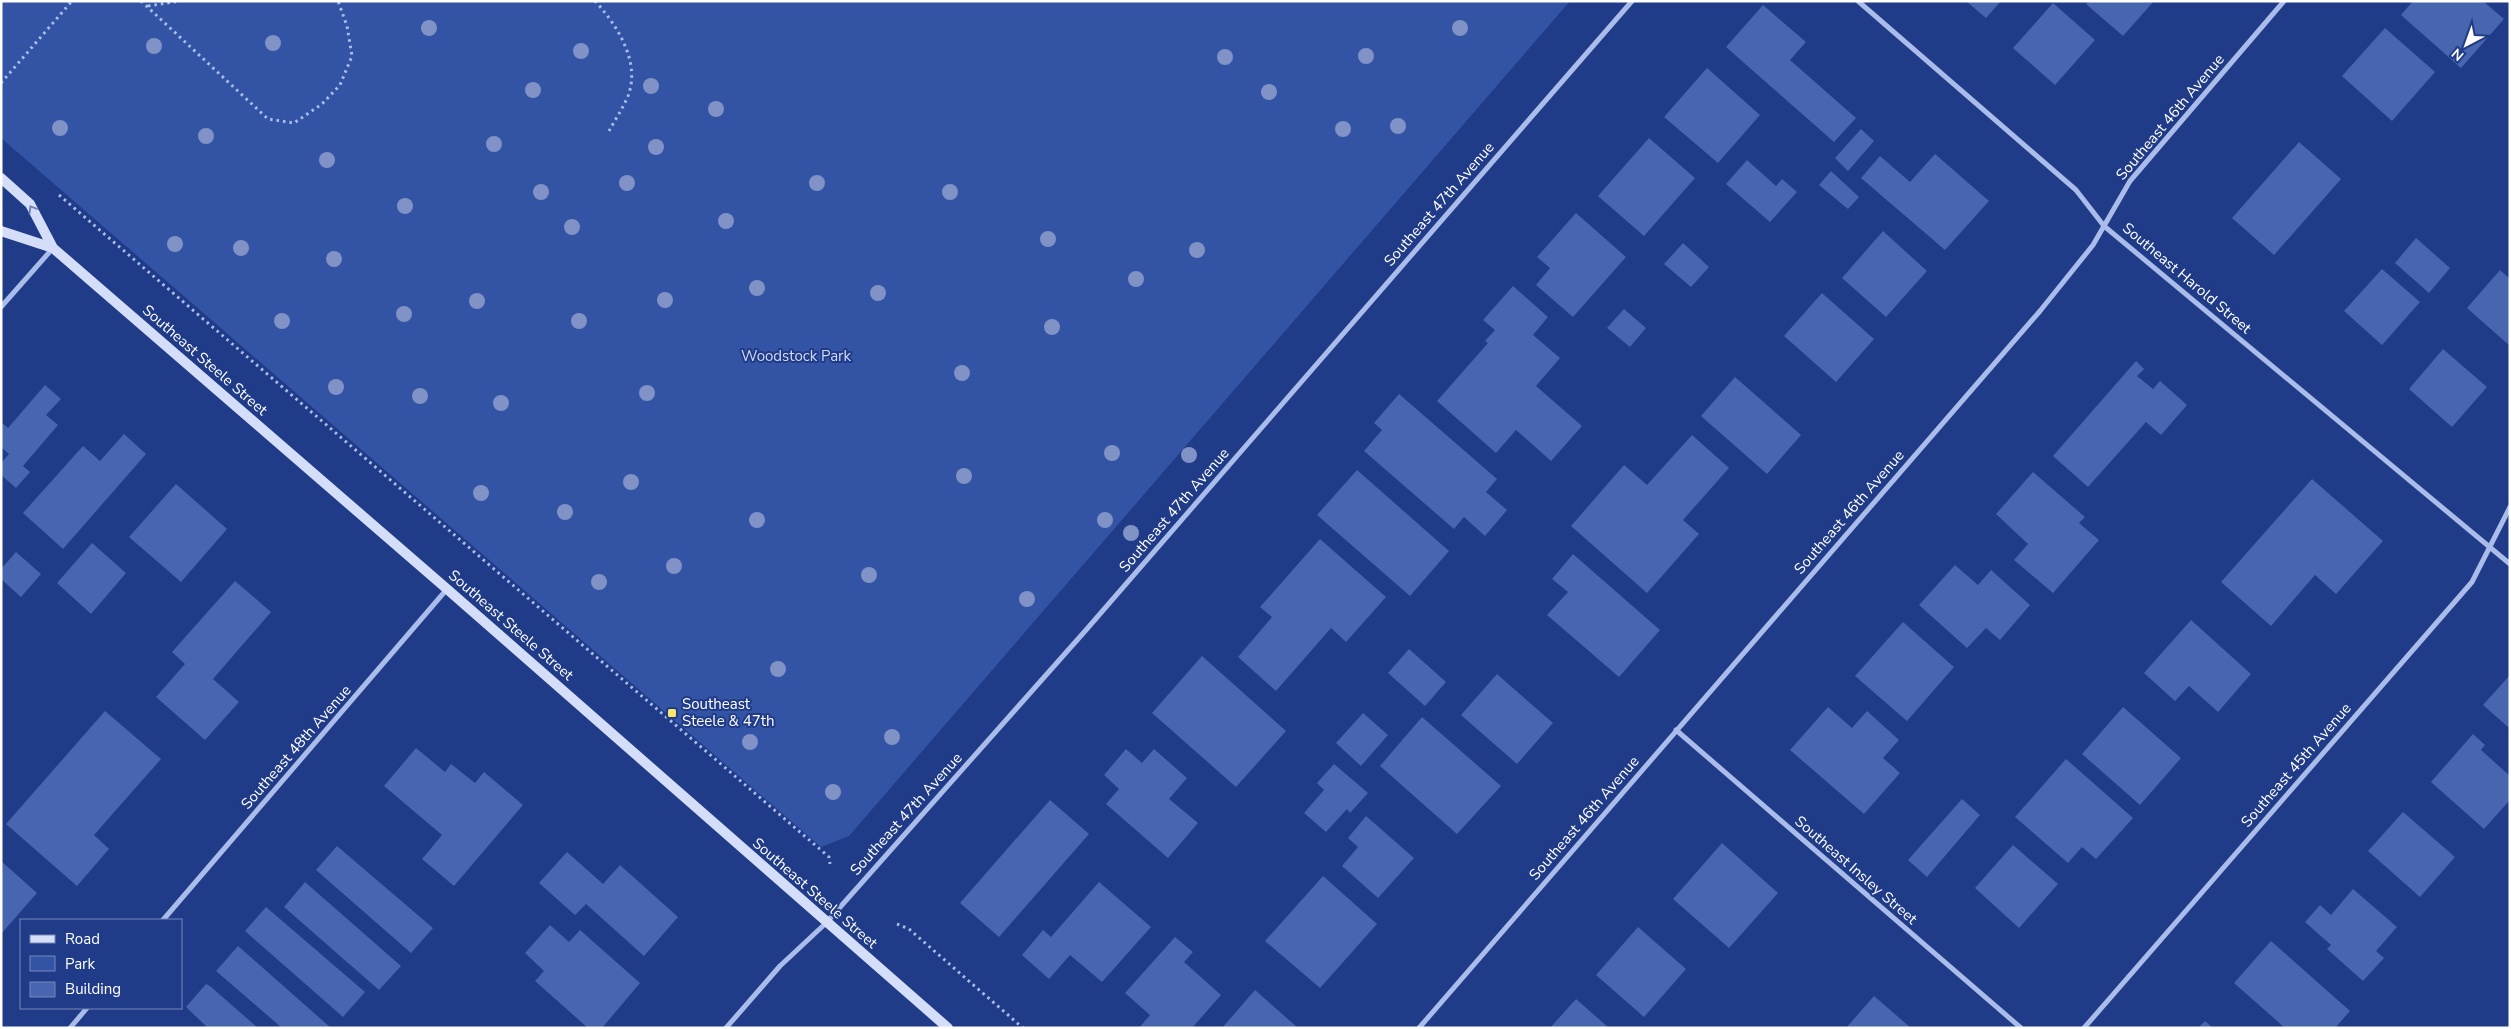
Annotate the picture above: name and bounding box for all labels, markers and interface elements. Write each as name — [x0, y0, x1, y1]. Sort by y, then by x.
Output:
north arrow — [2441, 20, 2491, 70]
text: N — [2448, 44, 2468, 65]
street label: Southeast 46th Avenue — [2111, 50, 2229, 184]
street label: Southeast 47th Avenue — [1379, 138, 1499, 270]
one-way arrow — [28, 206, 38, 215]
street label: Southeast Harold Street — [2118, 218, 2256, 338]
street label: Southeast Steele Street — [138, 300, 272, 420]
park label: Woodstock Park — [741, 346, 851, 366]
street label: Southeast 47th Avenue — [1114, 444, 1234, 576]
street label: Southeast 46th Avenue — [1789, 446, 1909, 578]
street label: Southeast Steele Street — [444, 565, 578, 685]
street label: Southeast 48th Avenue — [236, 681, 356, 813]
place label: Southeast Steele & 47th — [682, 694, 775, 731]
street label: Southeast 45th Avenue — [2236, 699, 2356, 831]
marker: Southeast Steele & 47th — [666, 707, 678, 719]
street label: Southeast 47th Avenue — [846, 748, 967, 880]
street label: Southeast 46th Avenue — [1524, 752, 1644, 884]
street label: Southeast Insley Street — [1790, 811, 1922, 929]
street label: Southeast Steele Street — [748, 833, 882, 953]
legend — [20, 919, 182, 1009]
text: Road — [65, 929, 100, 949]
text: Park — [65, 954, 95, 974]
text: Building — [65, 979, 121, 999]

